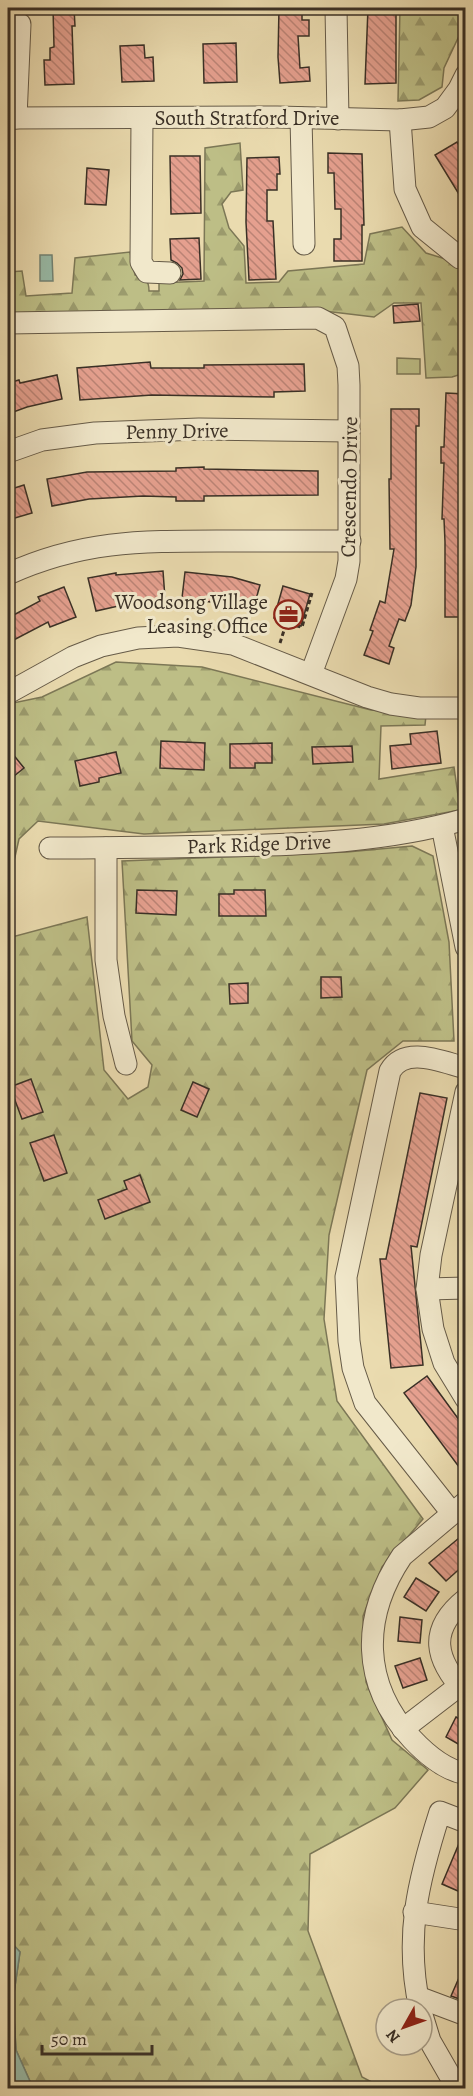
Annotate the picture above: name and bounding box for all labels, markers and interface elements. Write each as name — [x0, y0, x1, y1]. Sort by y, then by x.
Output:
street label: South Stratford Drive — [155, 104, 339, 132]
street label: Penny Drive — [125, 416, 229, 446]
street label: Crescendo Drive — [334, 416, 364, 558]
place label: Woodsong Village Leasing Office — [114, 588, 268, 640]
office icon: Woodsong Village Leasing Office — [273, 598, 305, 630]
street label: Park Ridge Drive — [186, 827, 332, 861]
north arrow — [374, 1997, 434, 2057]
scale bar — [42, 2018, 152, 2056]
text: N — [381, 2024, 405, 2048]
text: 50 m — [51, 2027, 87, 2051]

